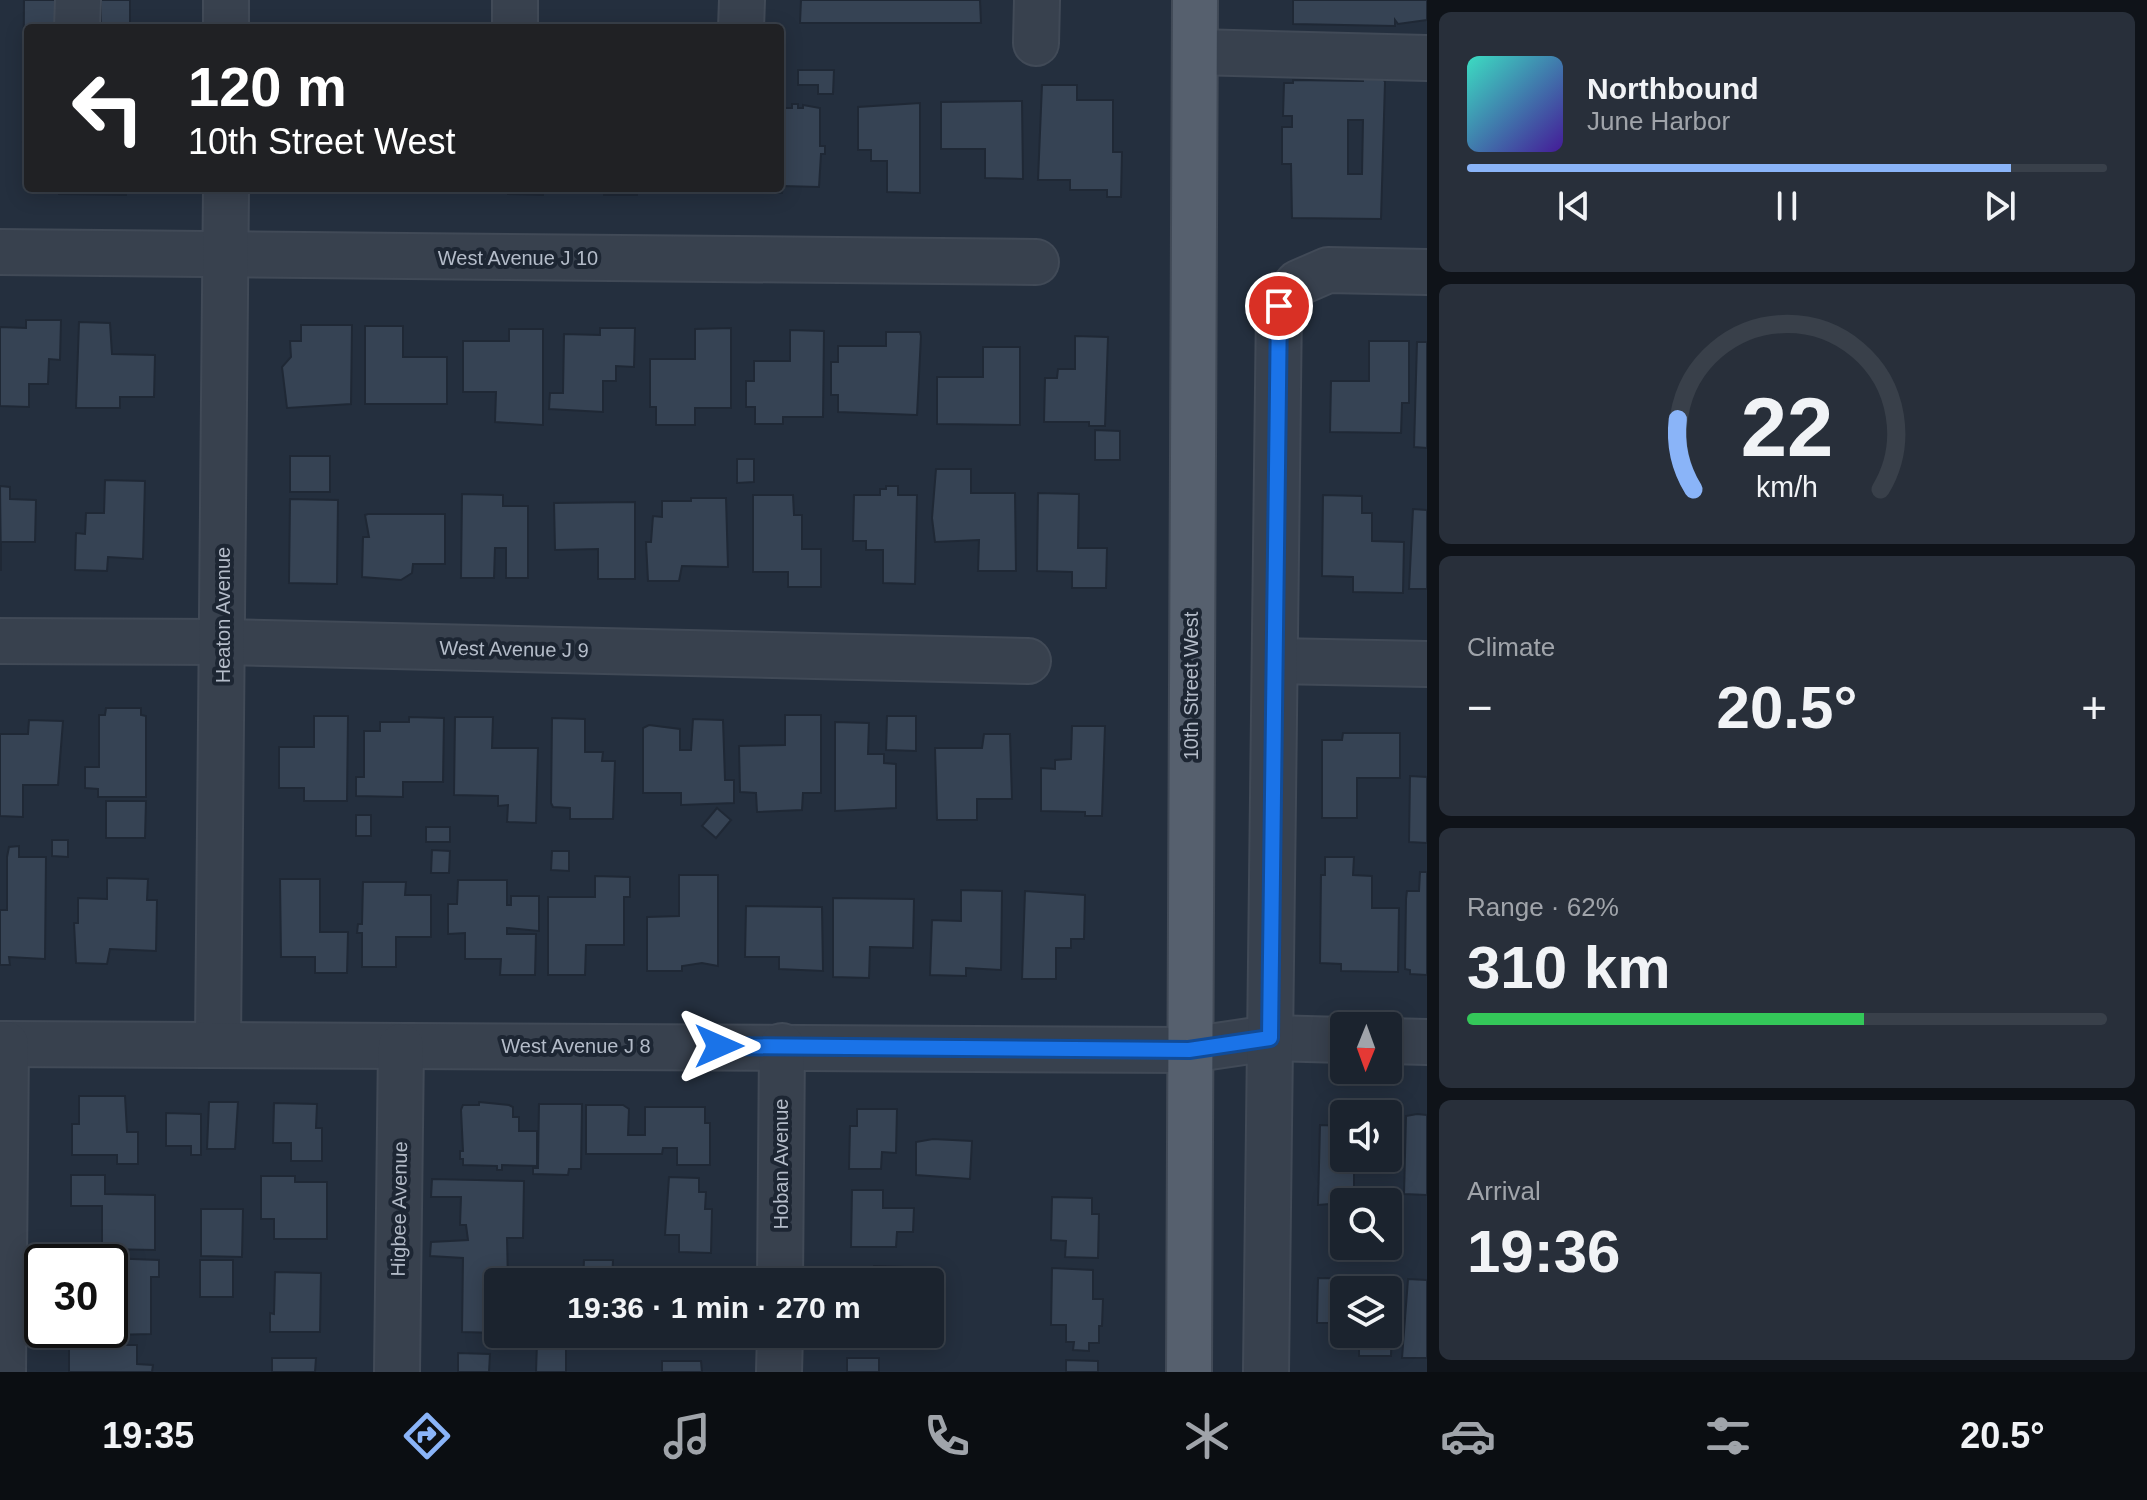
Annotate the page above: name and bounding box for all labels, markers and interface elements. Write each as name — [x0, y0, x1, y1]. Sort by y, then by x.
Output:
text: 120 m — [188, 55, 347, 118]
icon: left — [56, 56, 160, 160]
text: Northbound — [1587, 72, 1759, 105]
text: June Harbor — [1587, 106, 1730, 136]
text: 10th Street West — [188, 121, 455, 162]
icon: previous — [1552, 184, 1596, 228]
icon: pause — [1765, 184, 1809, 228]
icon: next — [1978, 184, 2022, 228]
street label: West Avenue J 10 — [438, 247, 598, 269]
pin — [1245, 272, 1313, 340]
icon: arrive — [1257, 284, 1301, 328]
text: 22 — [1741, 381, 1833, 474]
text: km/h — [1756, 471, 1818, 503]
street label: Heaton Avenue — [212, 547, 234, 683]
street label: 10th Street West — [1180, 611, 1202, 760]
text: Climate — [1467, 632, 1555, 662]
street label: West Avenue J 9 — [439, 637, 589, 661]
text: 20.5° — [1717, 674, 1857, 741]
text: − — [1467, 683, 1493, 732]
text: + — [2081, 683, 2107, 732]
text: Range · 62% — [1467, 892, 1619, 922]
text: 310 km — [1467, 934, 1671, 1001]
position arrow — [677, 1004, 761, 1088]
north arrow — [1330, 1012, 1402, 1084]
map controls — [1330, 1012, 1402, 1348]
street label: West Avenue J 8 — [501, 1035, 651, 1057]
street label: Hoban Avenue — [770, 1099, 792, 1229]
button: sound — [1330, 1100, 1402, 1172]
street label: Higbee Avenue — [387, 1141, 411, 1277]
text: Arrival — [1467, 1176, 1541, 1206]
button: search — [1330, 1188, 1402, 1260]
text: 19:36 — [1467, 1218, 1620, 1285]
speed limit sign: 30 — [24, 1244, 128, 1348]
button: layers — [1330, 1276, 1402, 1348]
text: 19:36 · 1 min · 270 m — [567, 1291, 861, 1324]
icon: directions — [399, 1408, 455, 1464]
icon: music — [659, 1408, 715, 1464]
icon: phone — [919, 1408, 975, 1464]
icon: climate — [1179, 1408, 1235, 1464]
icon: car — [1440, 1408, 1496, 1464]
icon: filters — [1700, 1408, 1756, 1464]
text: 19:35 — [102, 1415, 194, 1456]
text: 20.5° — [1960, 1415, 2045, 1456]

